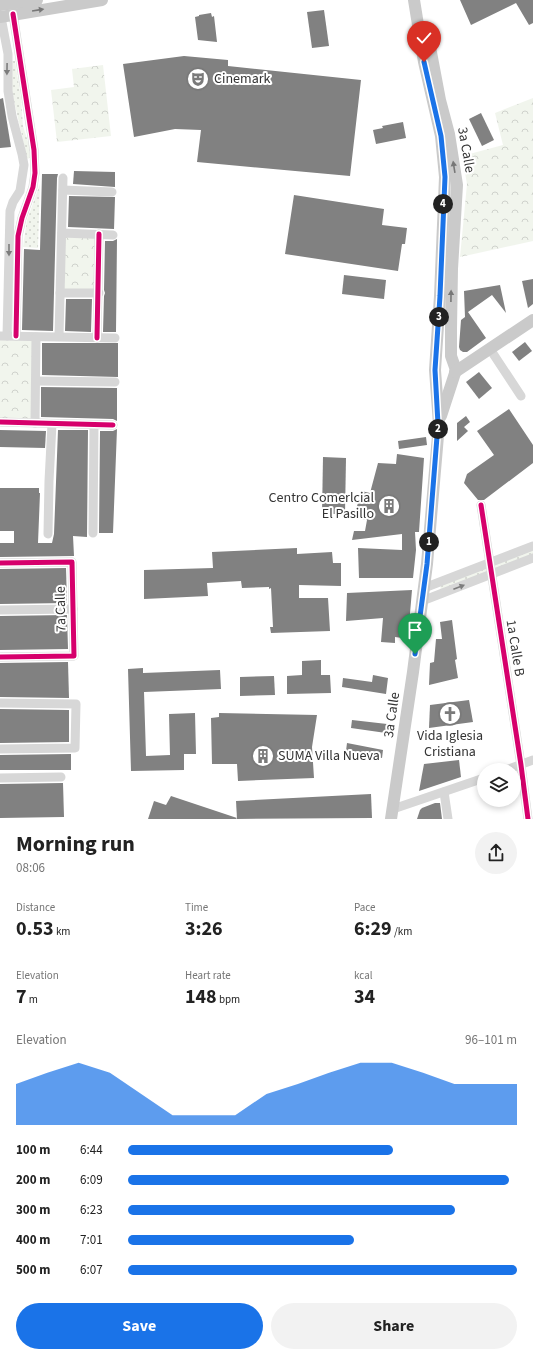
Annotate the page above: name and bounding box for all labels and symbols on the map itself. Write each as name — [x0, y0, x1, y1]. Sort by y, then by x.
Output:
one-way arrow — [32, 7, 45, 13]
pin — [407, 21, 441, 62]
one-way arrow — [4, 63, 10, 76]
theatre icon: Cinemark — [185, 66, 211, 92]
place label: Cinemark — [214, 69, 271, 89]
street label: 3a Calle — [452, 126, 480, 174]
one-way arrow — [451, 160, 457, 173]
pin: 4 — [433, 194, 453, 214]
one-way arrow — [6, 244, 12, 257]
one-way arrow — [448, 289, 454, 302]
pin: 3 — [429, 307, 449, 327]
pin: 2 — [428, 419, 448, 439]
place label: Centro Comerlcial El Pasillo — [269, 488, 374, 524]
building icon: Centro Comerlcial El Pasillo — [376, 493, 402, 519]
pin: 1 — [419, 532, 439, 552]
one-way arrow — [453, 584, 465, 590]
street label: 7a Calle — [51, 586, 71, 632]
pin — [398, 613, 432, 654]
street label: 1a Calle B — [501, 618, 529, 678]
street label: 3a Calle — [379, 691, 405, 739]
church icon: Vida Iglesia Cristiana — [437, 701, 463, 727]
place label: Vida Iglesia Cristiana — [417, 726, 483, 762]
building icon: SUMA Villa Nueva — [250, 743, 276, 769]
place label: SUMA Villa Nueva — [278, 746, 380, 766]

